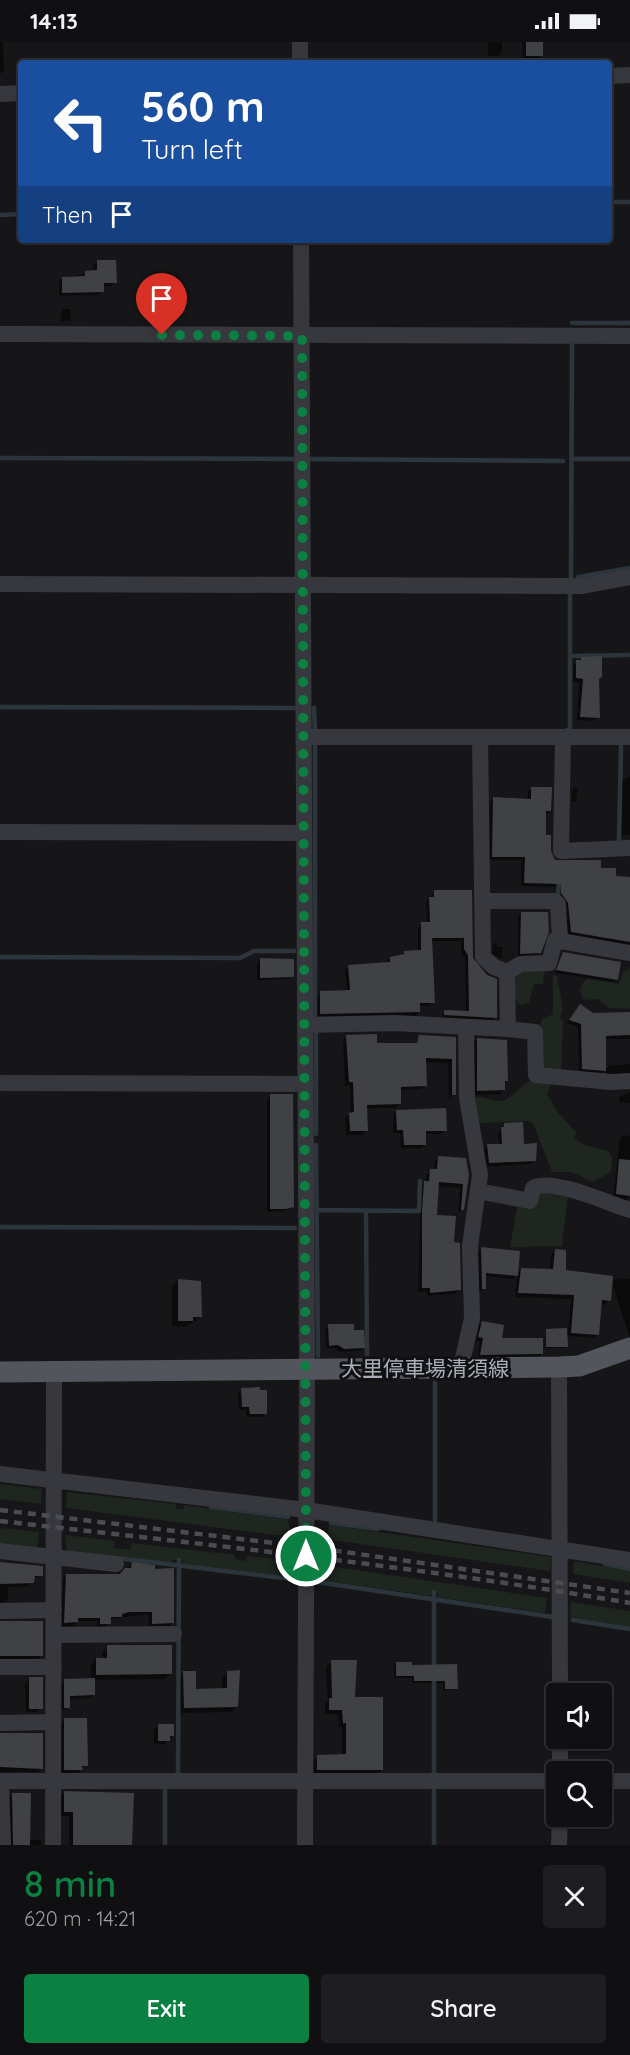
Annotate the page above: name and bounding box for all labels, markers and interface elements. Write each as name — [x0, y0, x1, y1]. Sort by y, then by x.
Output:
text: 14:13 — [30, 7, 78, 35]
text: 560 m — [141, 80, 265, 133]
icon: left — [42, 84, 120, 162]
text: Turn left — [141, 132, 243, 166]
icon: arrive — [105, 198, 138, 231]
text: Then — [42, 201, 93, 229]
pin — [136, 273, 187, 335]
icon: arrive — [145, 282, 178, 315]
street label: 大里停車場清須線 — [341, 1355, 509, 1381]
position arrow — [274, 1524, 338, 1588]
map controls — [546, 1683, 612, 1827]
button: sound — [546, 1683, 612, 1749]
button: search — [546, 1761, 612, 1827]
text: 8 min — [24, 1861, 116, 1906]
button: close — [543, 1865, 606, 1928]
text: 620 m · 14:21 — [24, 1906, 136, 1931]
button: Exit — [24, 1974, 309, 2043]
button: Share — [321, 1974, 606, 2043]

